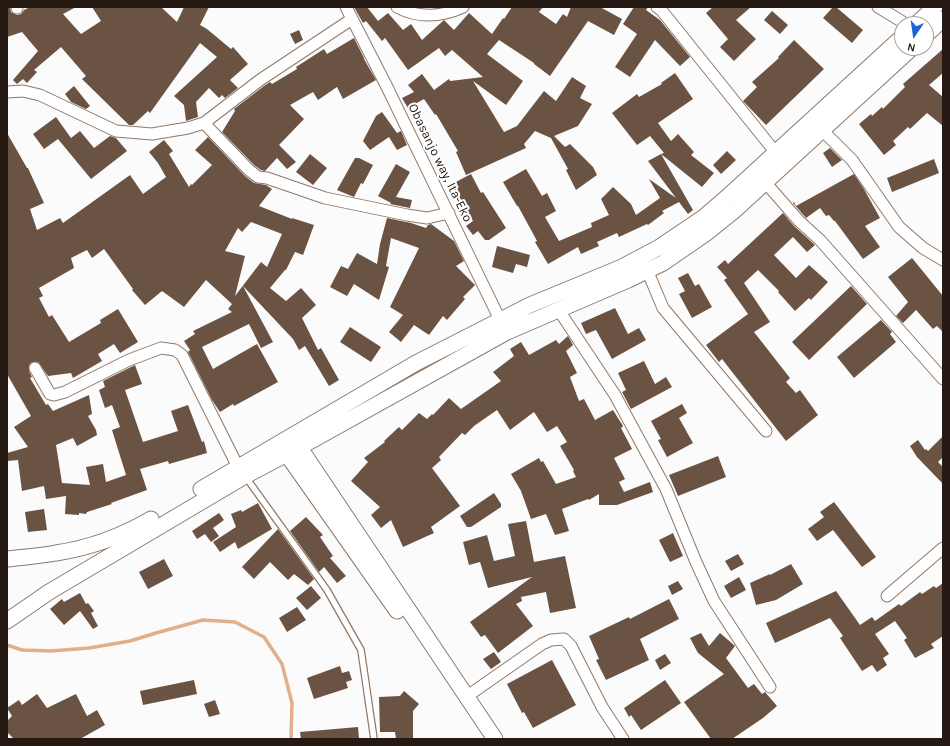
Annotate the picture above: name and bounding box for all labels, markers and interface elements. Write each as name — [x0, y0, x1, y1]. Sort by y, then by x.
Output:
north arrow — [894, 16, 934, 56]
text: N — [906, 40, 917, 54]
street label: Obasanjo way, Ita-Eko — [405, 101, 475, 225]

